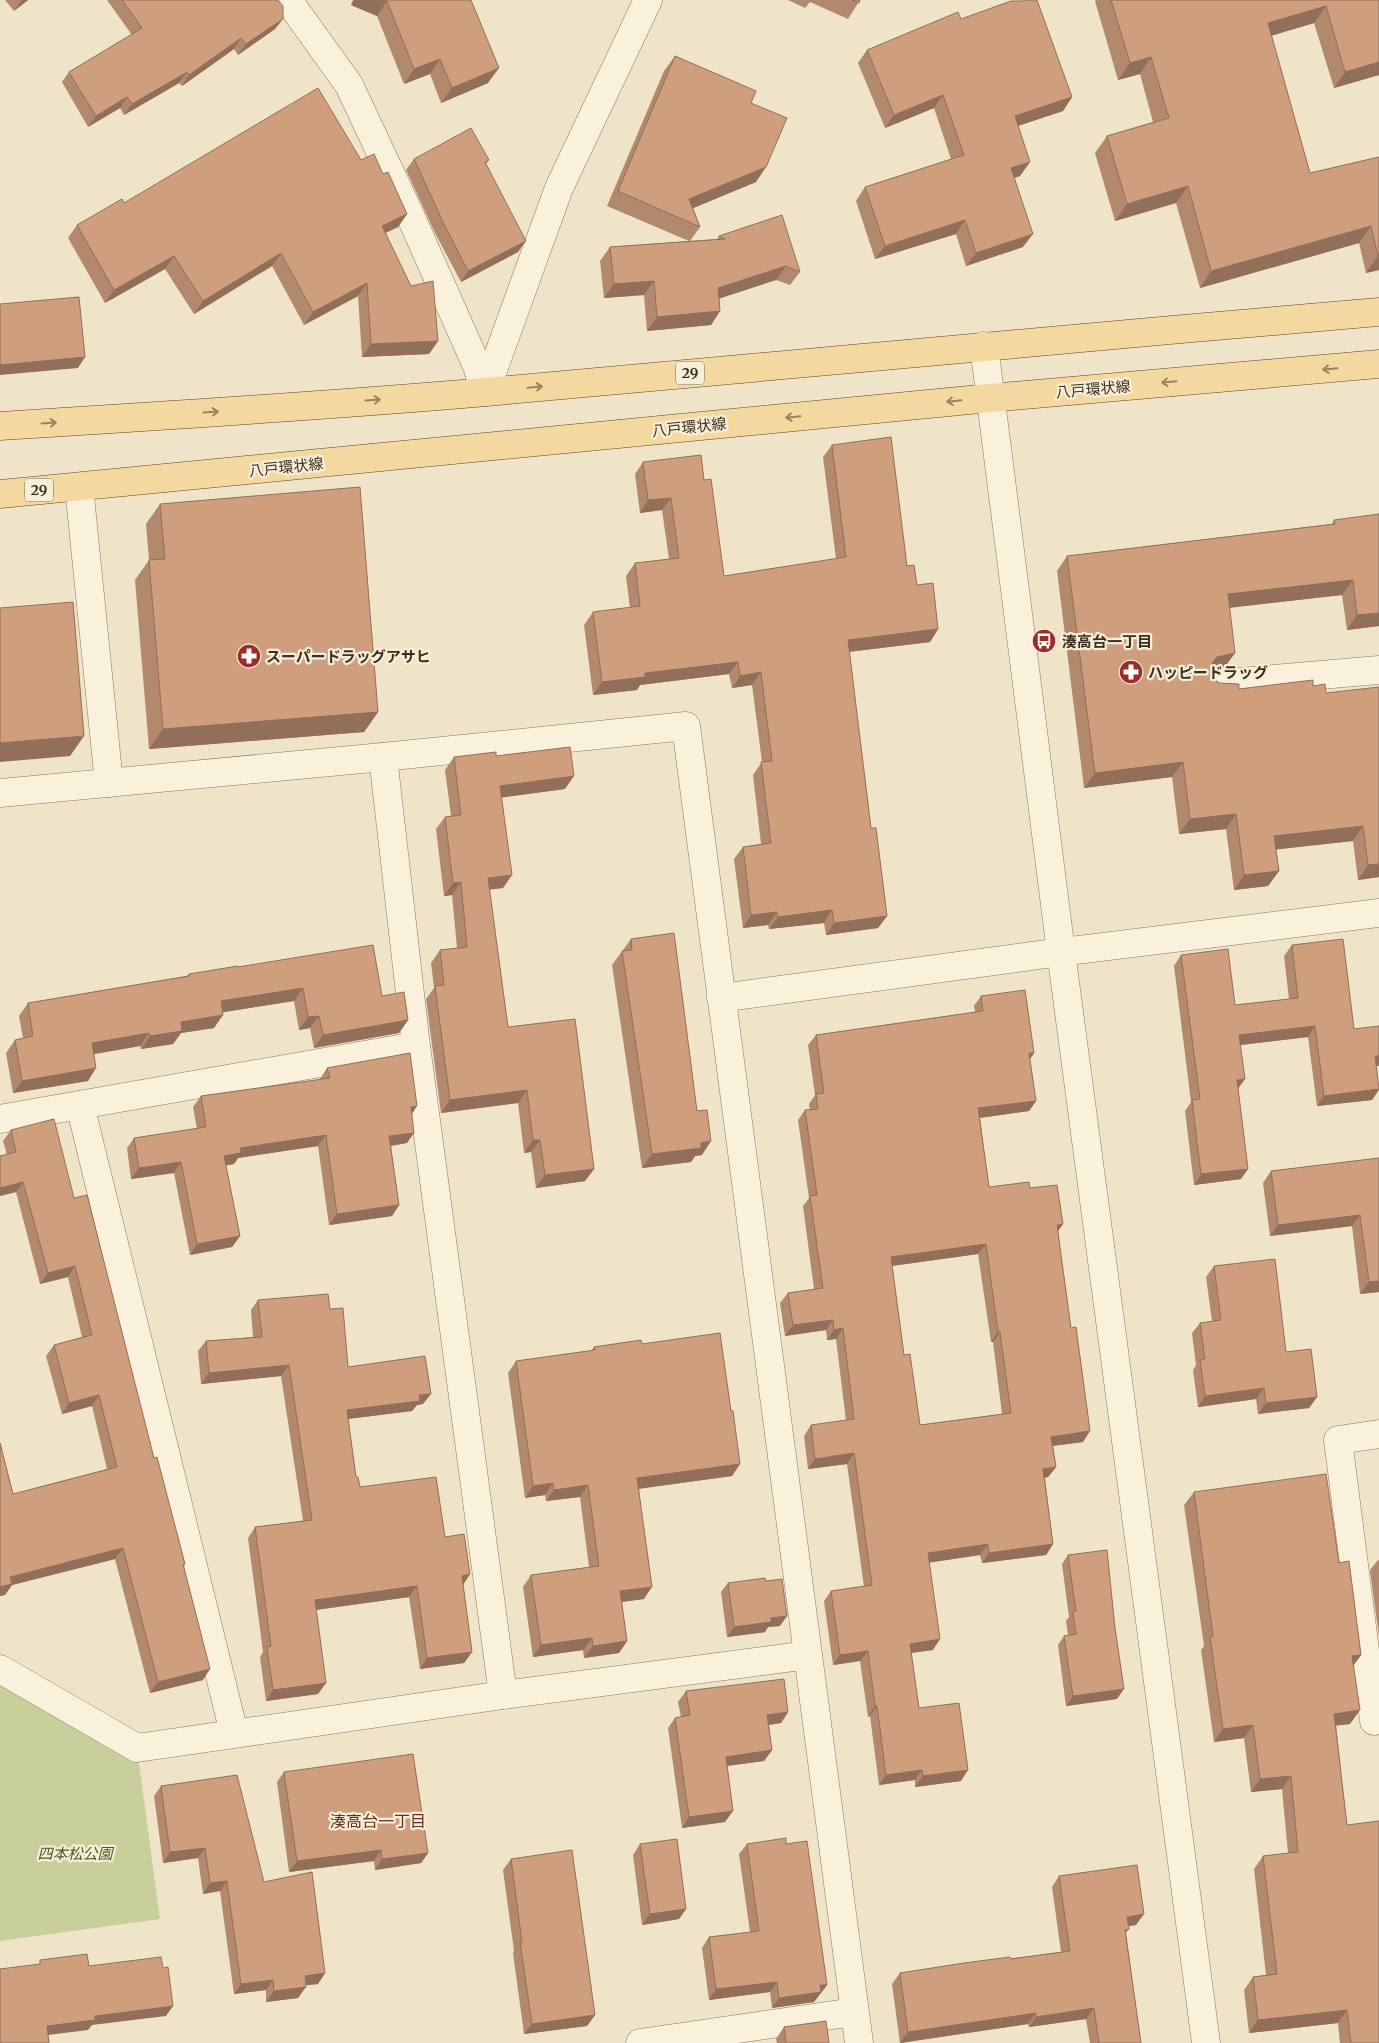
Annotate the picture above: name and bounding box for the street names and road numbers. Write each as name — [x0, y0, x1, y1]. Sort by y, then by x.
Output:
road number: 29 — [676, 362, 704, 384]
street label: 八戸環状線 — [1055, 376, 1131, 402]
street label: 八戸環状線 — [651, 414, 727, 440]
street label: 八戸環状線 — [248, 454, 324, 480]
road number: 29 — [25, 478, 53, 502]

